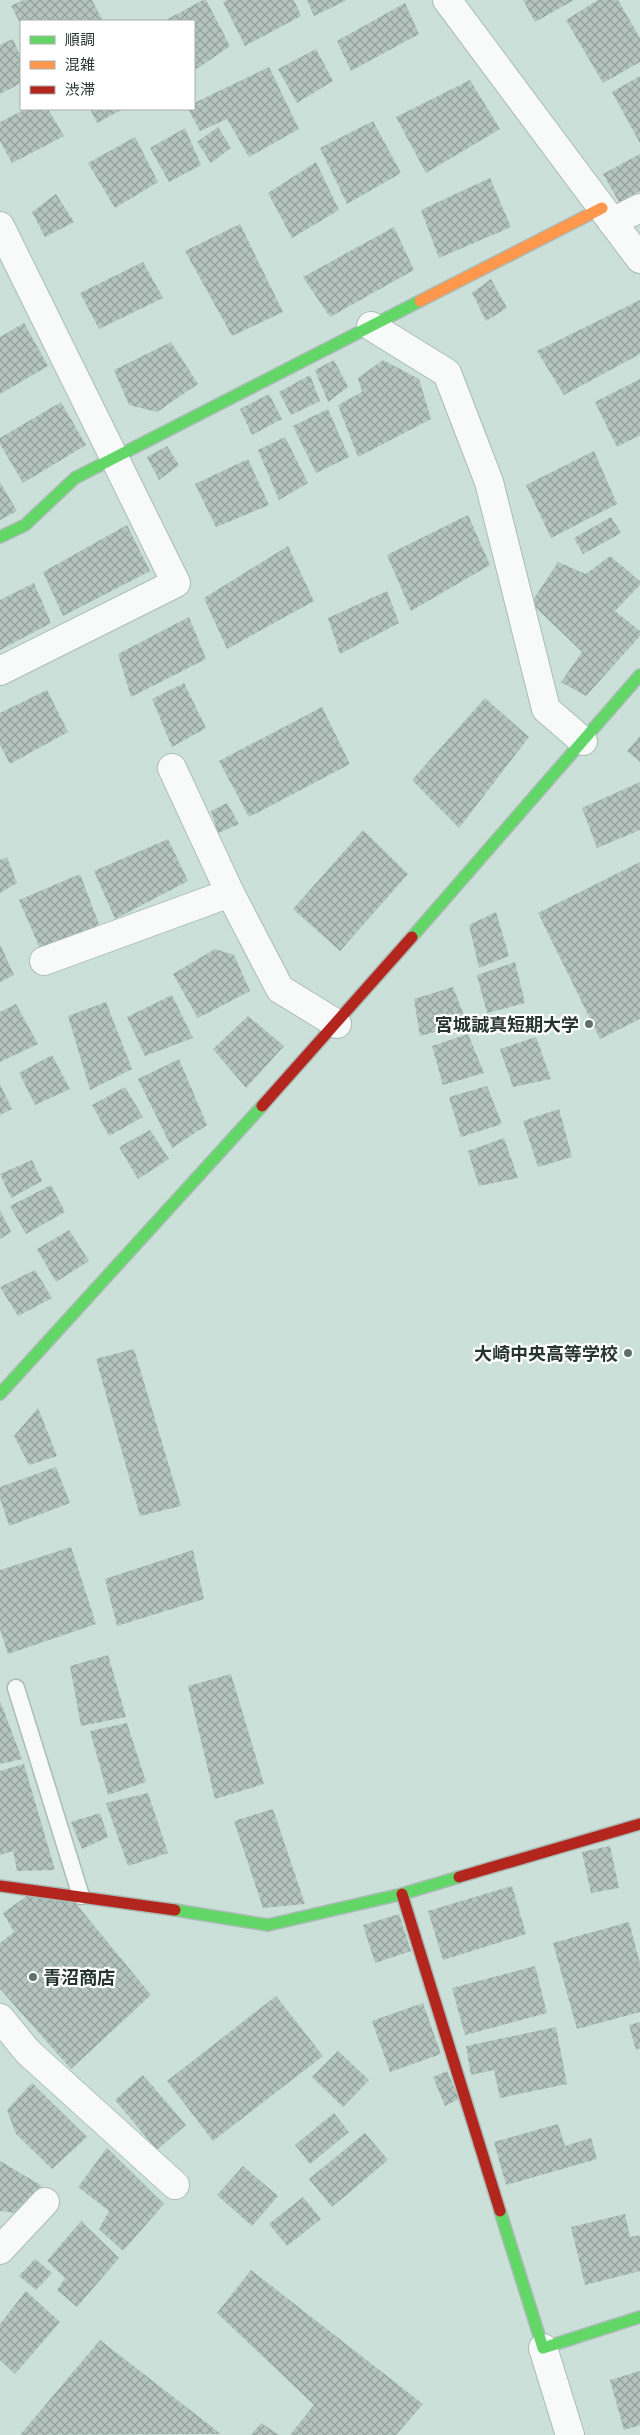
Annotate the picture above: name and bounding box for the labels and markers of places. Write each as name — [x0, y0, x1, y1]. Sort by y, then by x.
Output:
place label: 宮城誠真短期大学 — [435, 1014, 579, 1035]
marker: 宮城誠真短期大学 — [583, 1018, 595, 1030]
place label: 大崎中央高等学校 — [474, 1343, 618, 1364]
marker: 大崎中央高等学校 — [622, 1347, 634, 1359]
place label: 青沼商店 — [43, 1967, 115, 1988]
marker: 青沼商店 — [27, 1971, 39, 1983]

